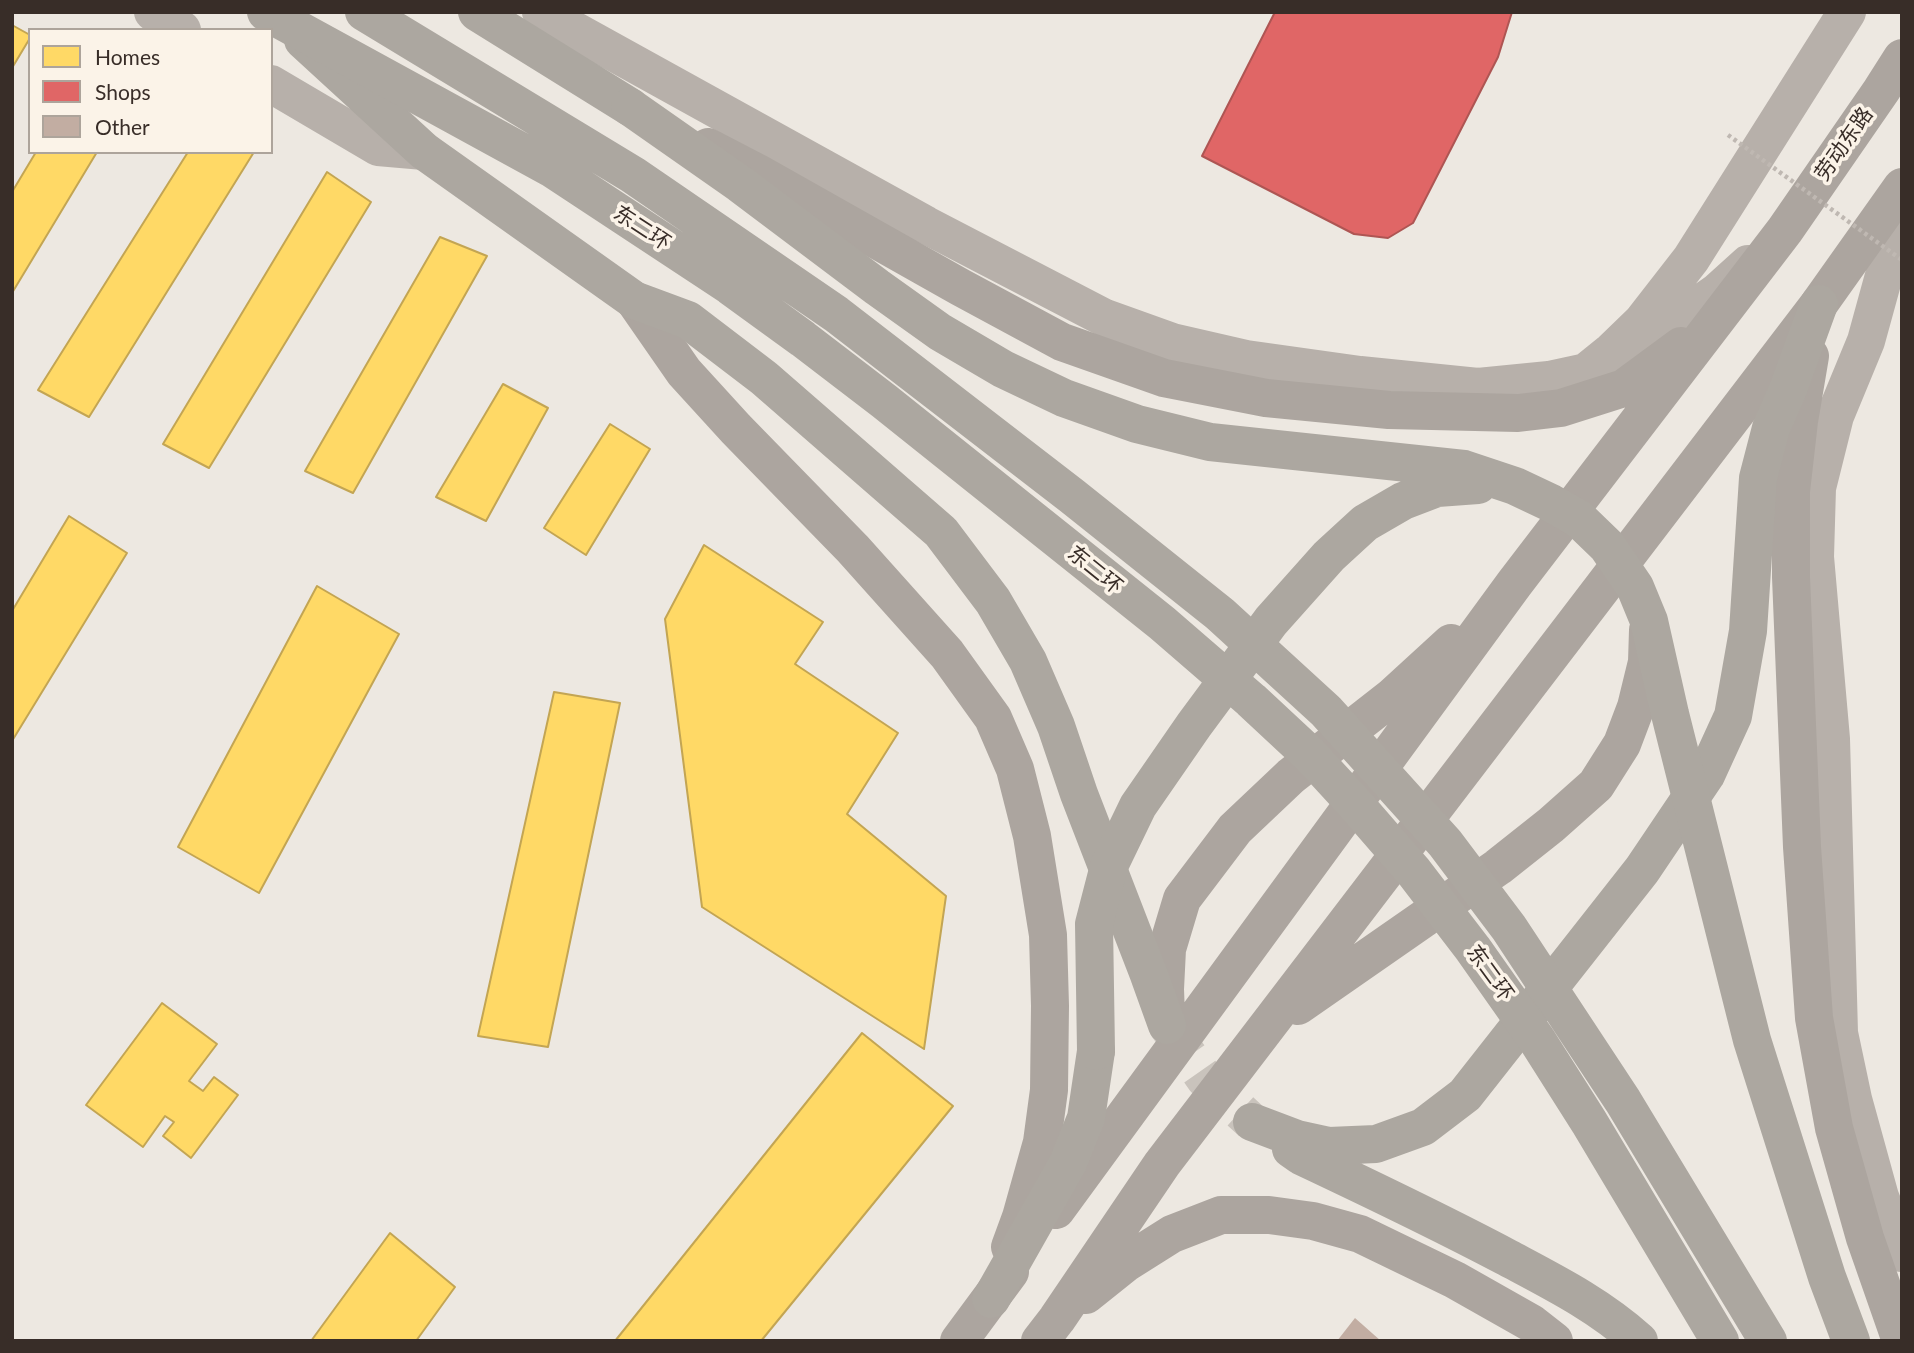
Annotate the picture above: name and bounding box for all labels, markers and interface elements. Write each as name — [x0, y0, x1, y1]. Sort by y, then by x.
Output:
legend — [28, 28, 273, 154]
text: Homes — [95, 44, 160, 69]
text: Shops — [95, 79, 151, 104]
street label: 劳动东路 — [1810, 102, 1878, 186]
text: Other — [95, 114, 150, 139]
street label: 东二环 — [609, 200, 675, 256]
street label: 东二环 — [1063, 540, 1127, 600]
street label: 东二环 — [1461, 940, 1519, 1006]

